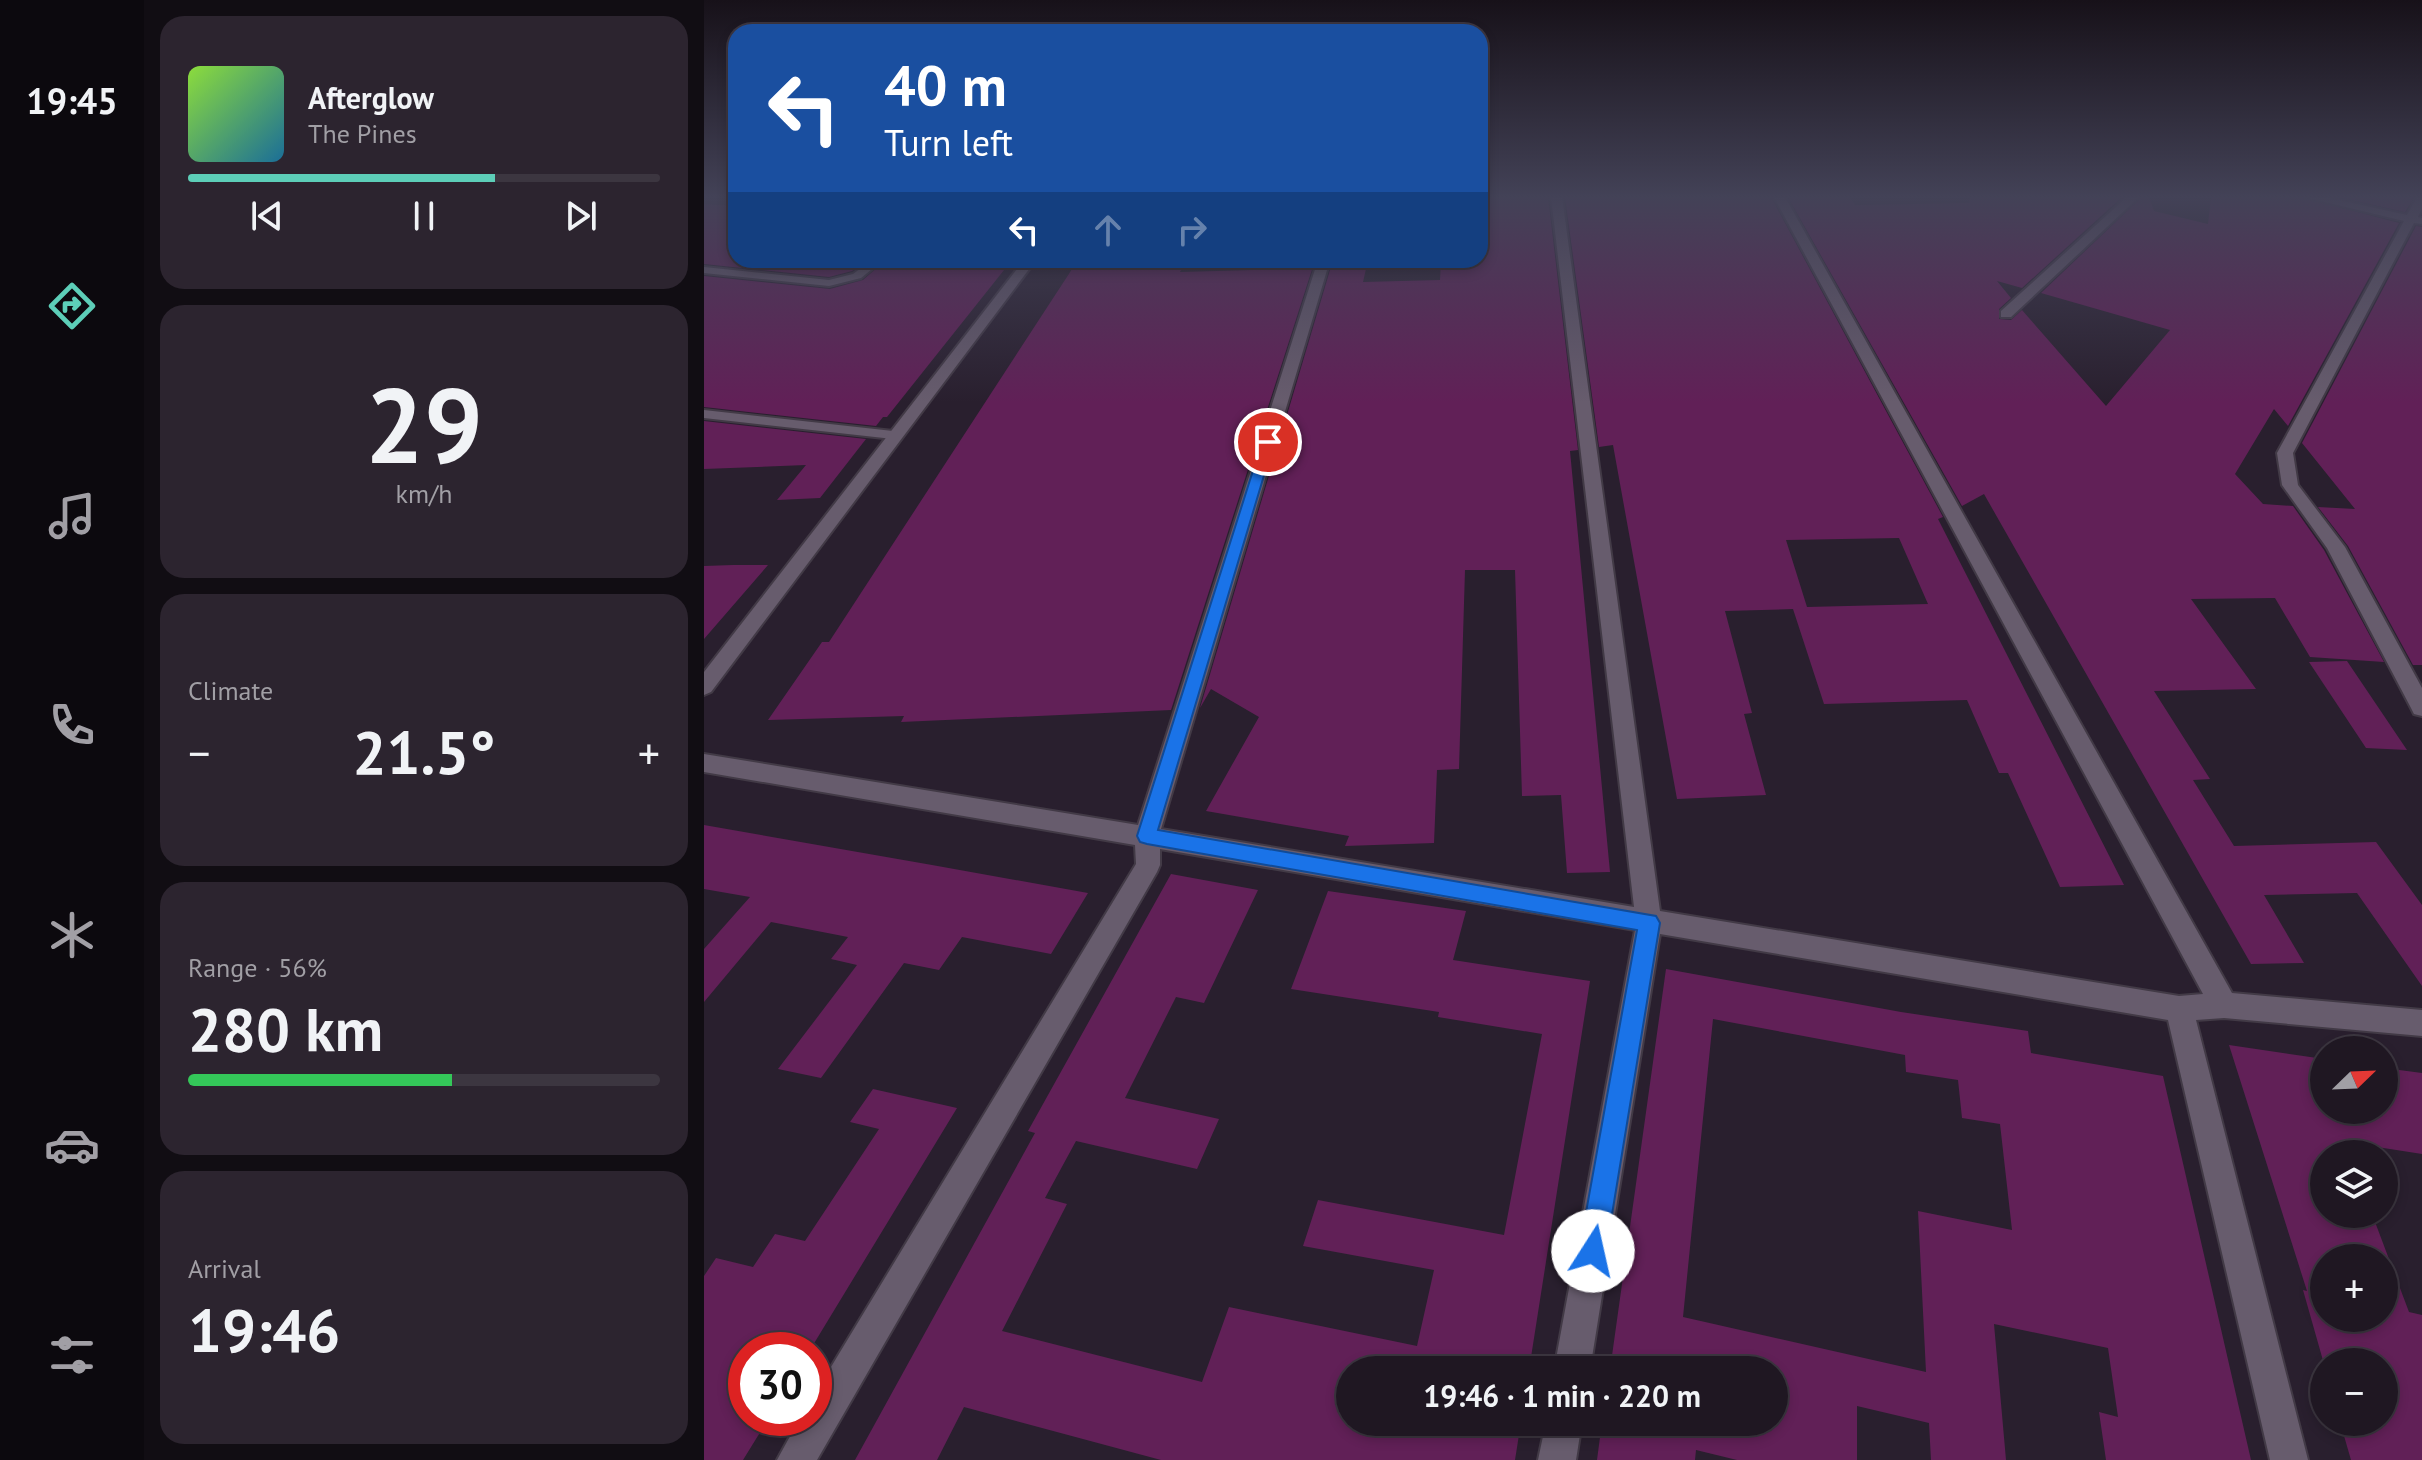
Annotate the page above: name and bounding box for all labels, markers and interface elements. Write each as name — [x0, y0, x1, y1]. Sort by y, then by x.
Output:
text: 40 m — [884, 49, 1007, 121]
icon: left — [752, 56, 856, 160]
text: 19:45 — [26, 77, 118, 124]
text: Afterglow — [308, 78, 434, 117]
text: The Pines — [308, 117, 417, 150]
text: Turn left — [884, 119, 1013, 166]
icon: previous — [245, 194, 289, 238]
icon: pause — [402, 194, 446, 238]
icon: next — [559, 194, 603, 238]
icon: left — [1002, 208, 1046, 252]
icon: ahead — [1086, 208, 1130, 252]
icon: right — [1170, 208, 1214, 252]
icon: directions — [44, 278, 100, 334]
text: 29 — [365, 357, 483, 492]
pin — [1234, 408, 1302, 476]
icon: arrive — [1246, 420, 1290, 464]
text: km/h — [396, 477, 453, 510]
icon: music — [44, 488, 100, 544]
text: Climate — [188, 674, 273, 707]
icon: phone — [44, 697, 100, 753]
text: 21.5° — [352, 713, 496, 791]
text: − — [188, 724, 210, 781]
text: + — [638, 724, 660, 781]
icon: climate — [44, 907, 100, 963]
text: Range · 56% — [188, 951, 327, 984]
text: 280 km — [188, 990, 383, 1068]
north arrow — [2310, 1036, 2398, 1124]
map controls — [2310, 1036, 2398, 1436]
icon: car — [44, 1117, 100, 1173]
button: layers — [2310, 1140, 2398, 1228]
position arrow — [1551, 1209, 1635, 1293]
button: + — [2310, 1244, 2398, 1332]
text: Arrival — [188, 1252, 261, 1285]
text: 19:46 — [188, 1291, 340, 1369]
icon: filters — [44, 1327, 100, 1383]
speed limit sign: 30 — [728, 1332, 832, 1436]
button: − — [2310, 1348, 2398, 1436]
text: 19:46 · 1 min · 220 m — [1423, 1376, 1701, 1415]

